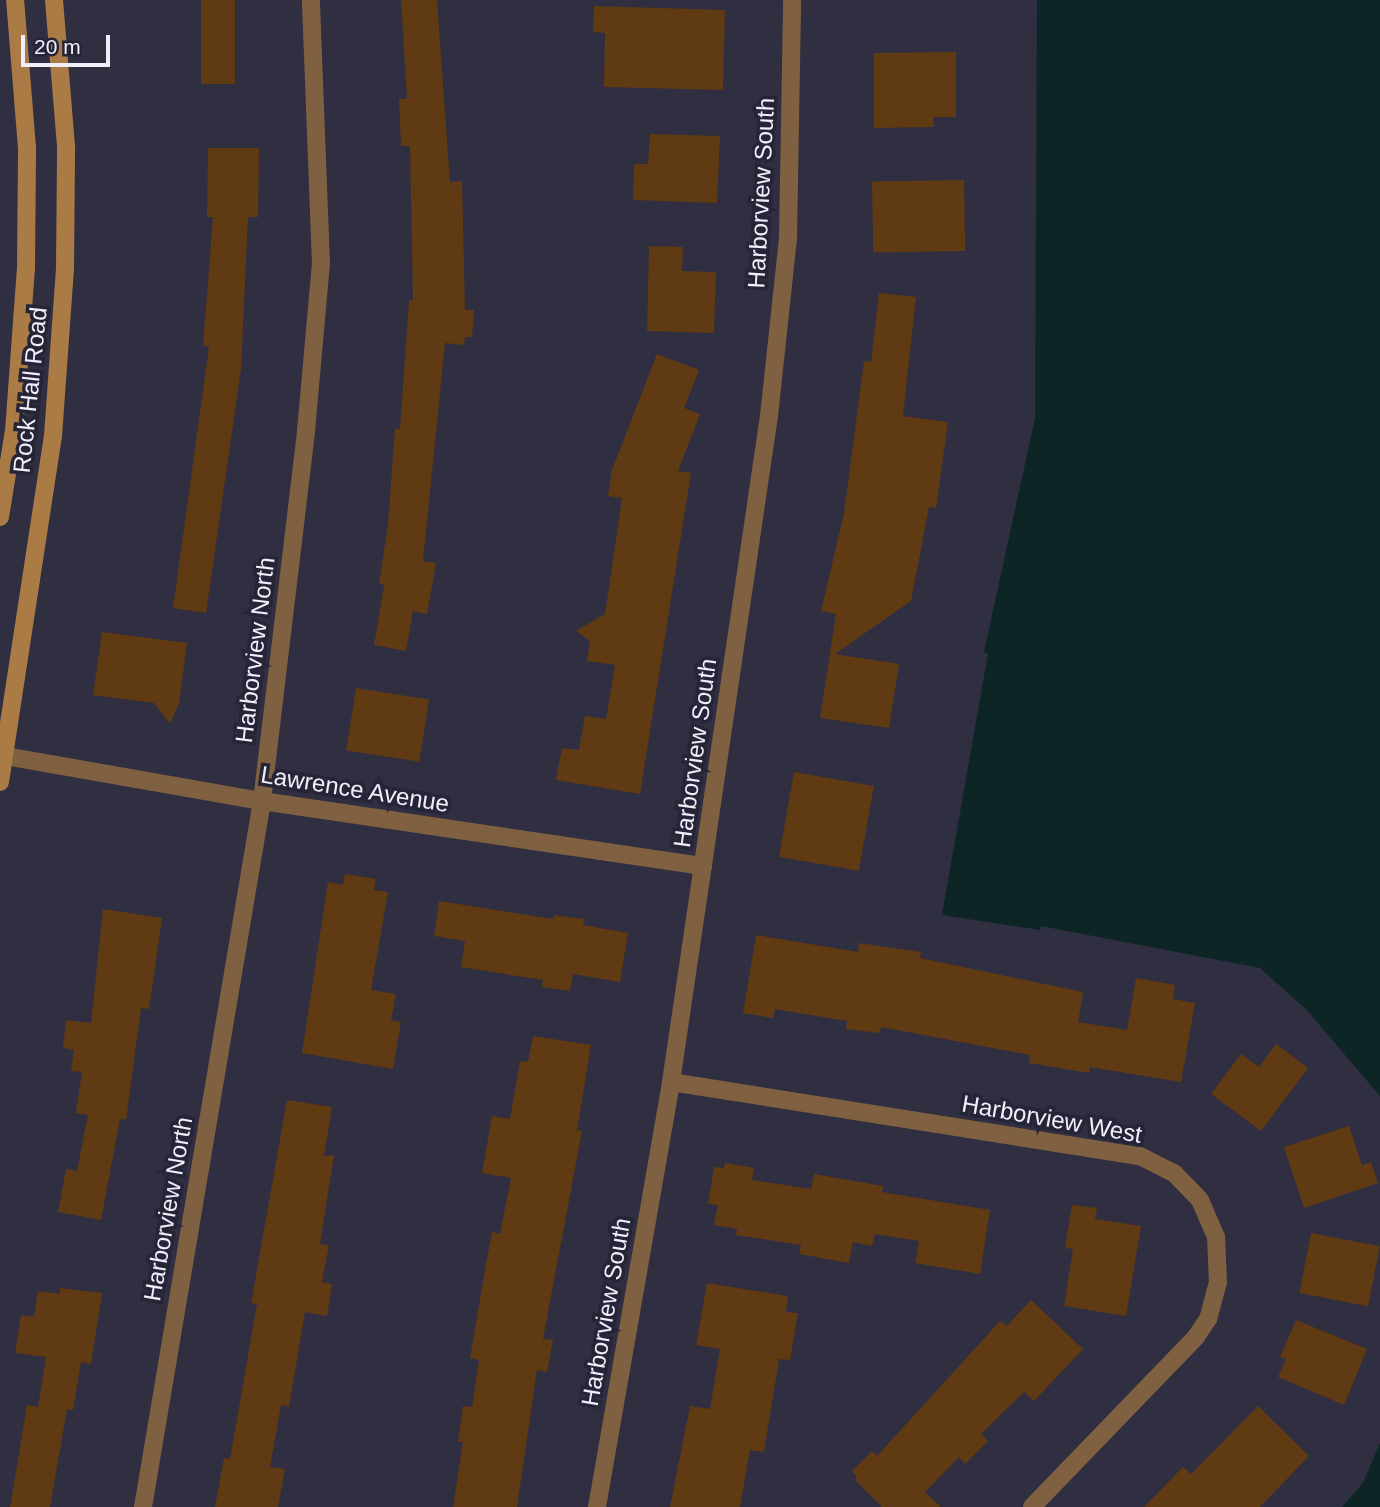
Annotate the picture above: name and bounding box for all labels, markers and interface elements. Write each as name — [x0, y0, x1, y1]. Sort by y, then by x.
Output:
scale bar — [24, 21, 114, 65]
text: 20 m — [34, 35, 81, 58]
street label: Harborview South — [742, 97, 780, 289]
street label: Rock Hall Road — [7, 306, 53, 474]
street label: Harborview North — [229, 556, 281, 744]
street label: Harborview South — [667, 657, 723, 849]
street label: Lawrence Avenue — [258, 760, 452, 818]
street label: Harborview West — [960, 1089, 1144, 1149]
street label: Harborview North — [138, 1115, 198, 1303]
street label: Harborview South — [575, 1216, 637, 1408]

